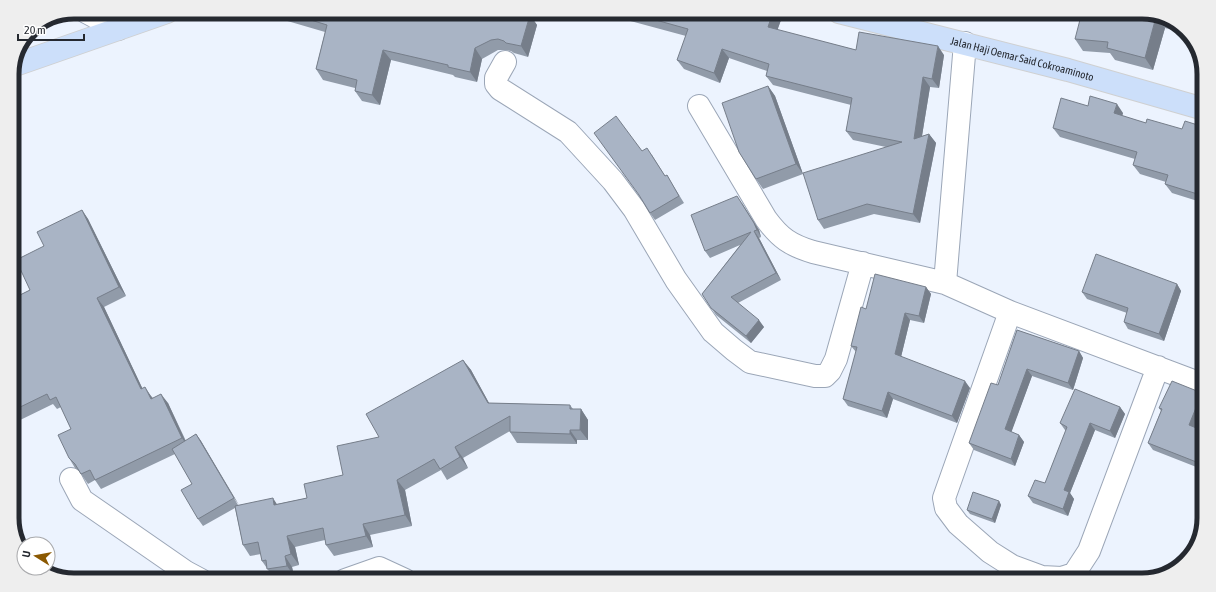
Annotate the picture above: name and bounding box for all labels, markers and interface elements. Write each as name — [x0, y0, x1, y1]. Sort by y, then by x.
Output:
scale bar — [18, 16, 84, 42]
text: 20 m — [24, 23, 46, 37]
street label: Jalan Haji Oemar Said Cokroaminoto — [949, 34, 1095, 83]
north arrow — [16, 536, 56, 576]
text: U — [20, 550, 33, 558]

